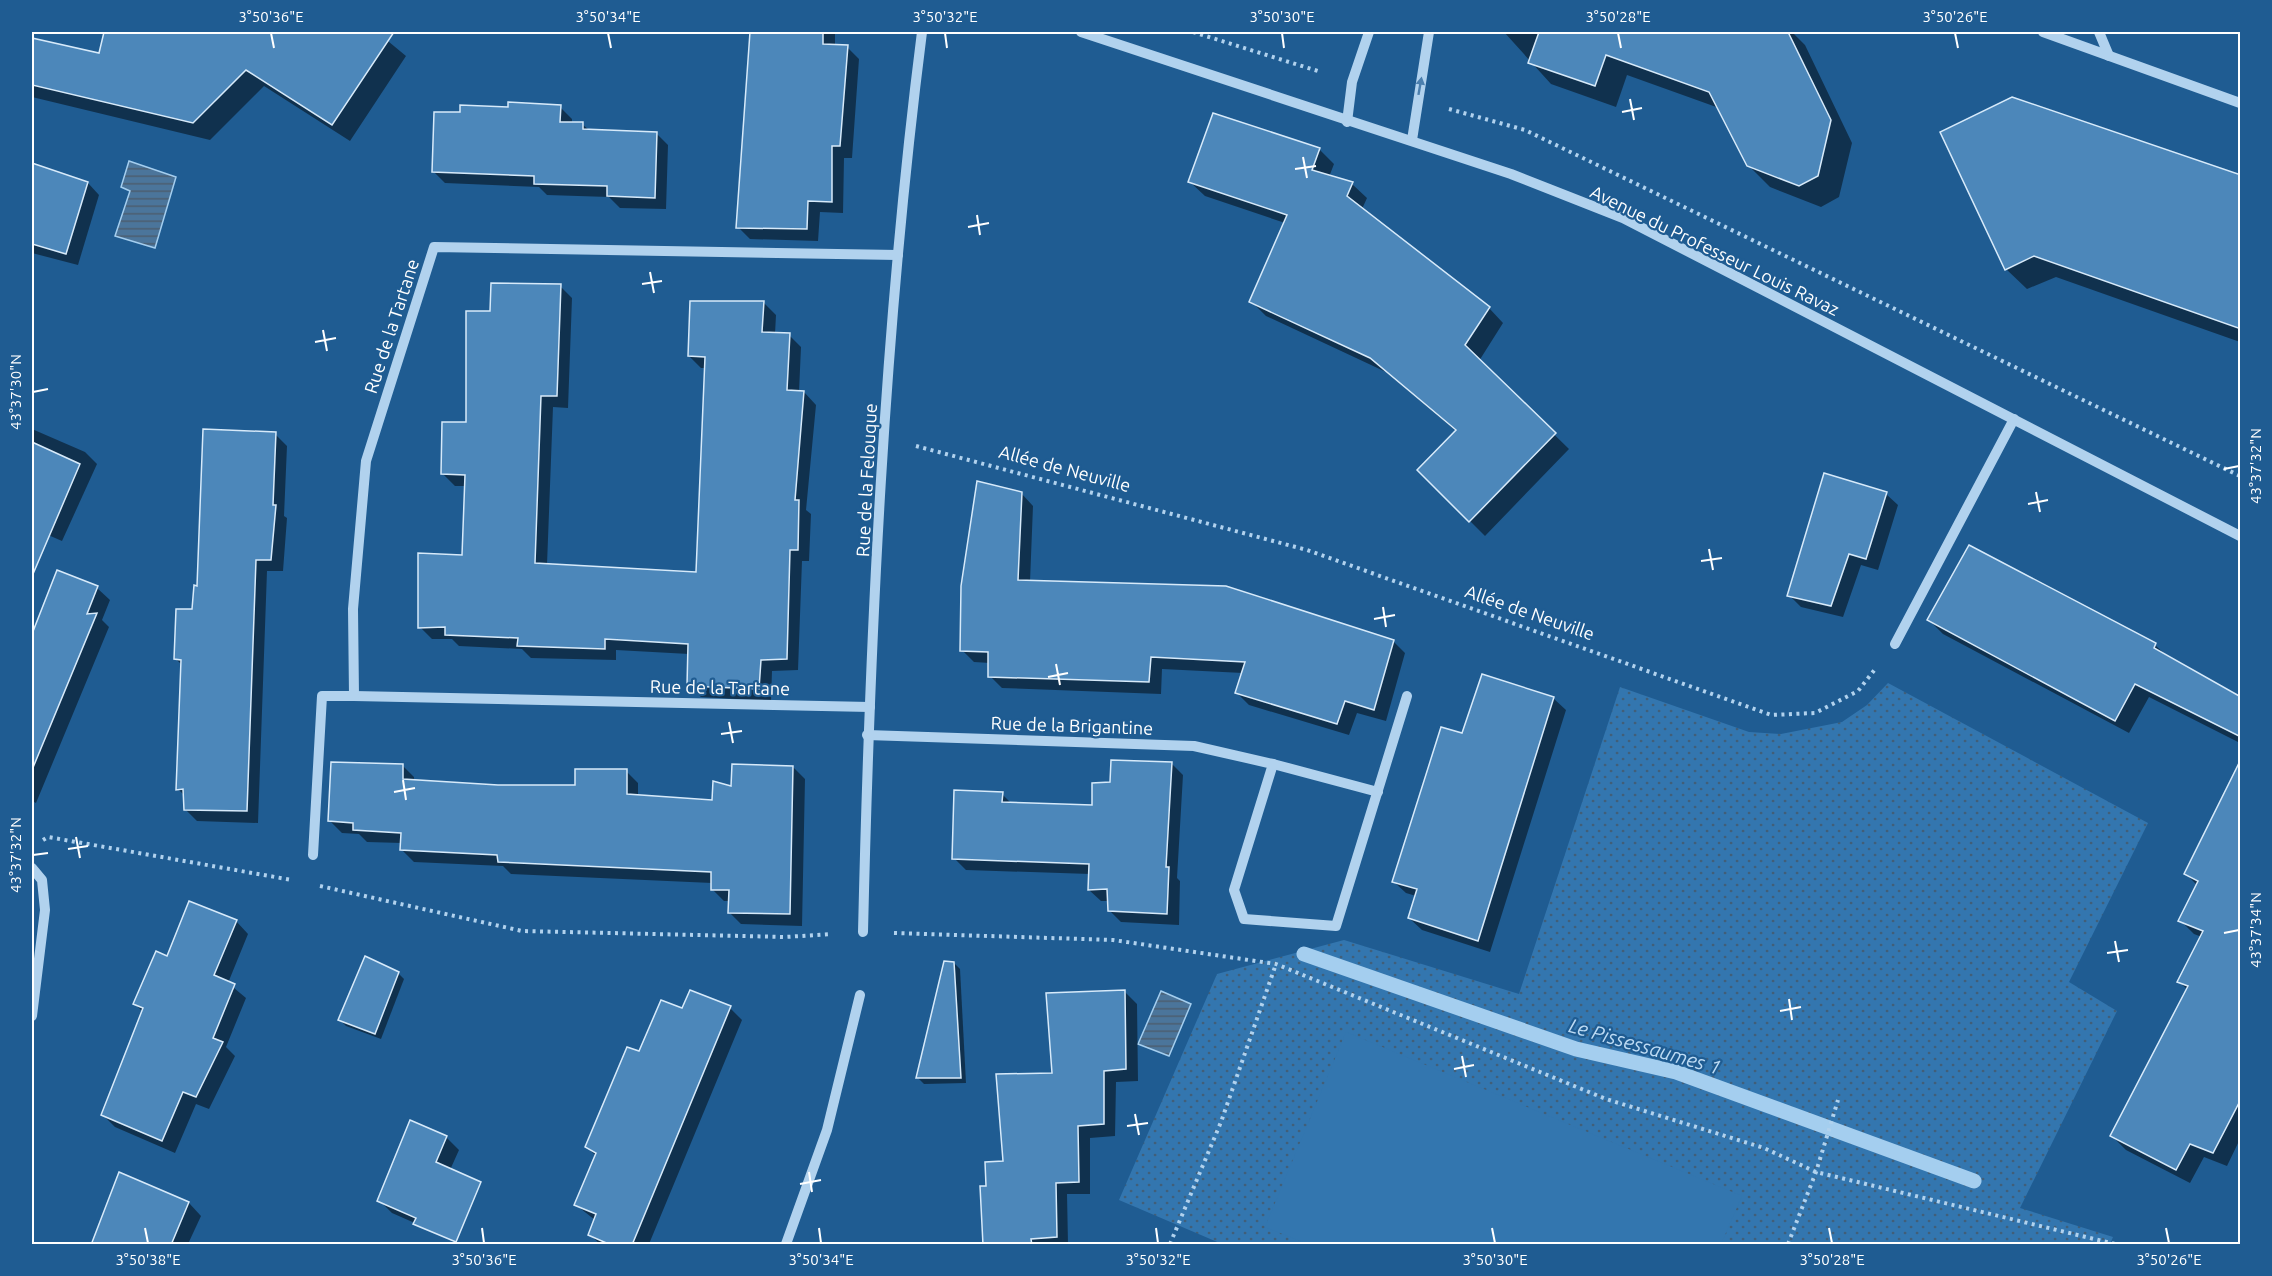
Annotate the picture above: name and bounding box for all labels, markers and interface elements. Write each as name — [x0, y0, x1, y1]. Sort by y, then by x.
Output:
text: 3°50'36"E — [238, 8, 304, 25]
text: 3°50'34"E — [575, 8, 641, 25]
text: 3°50'32"E — [912, 8, 978, 25]
text: 3°50'30"E — [1249, 8, 1315, 25]
text: 3°50'28"E — [1585, 8, 1651, 25]
text: 3°50'26"E — [1922, 8, 1988, 25]
one-way arrow — [1416, 76, 1425, 95]
street label: Avenue du Professeur Louis Ravaz — [1587, 181, 1843, 319]
street label: Rue de la Tartane — [360, 256, 422, 396]
text: 43°37'30"N — [7, 354, 24, 430]
street label: Rue de la Felouque — [852, 403, 880, 557]
text: 43°37'32"N — [2247, 428, 2264, 504]
street label: Allée de Neuville — [997, 441, 1133, 495]
street label: Allée de Neuville — [1463, 581, 1597, 643]
street label: Rue de la Tartane — [650, 676, 790, 698]
street label: Rue de la Brigantine — [990, 712, 1154, 738]
text: 43°37'32"N — [7, 817, 24, 893]
text: 43°37'34"N — [2247, 892, 2264, 968]
water label: Le Pissessaumes 1 — [1567, 1013, 1723, 1079]
text: 3°50'38"E — [115, 1251, 181, 1268]
text: 3°50'36"E — [451, 1251, 517, 1268]
text: 3°50'34"E — [788, 1251, 854, 1268]
text: 3°50'32"E — [1125, 1251, 1191, 1268]
text: 3°50'30"E — [1462, 1251, 1528, 1268]
text: 3°50'28"E — [1799, 1251, 1865, 1268]
text: 3°50'26"E — [2136, 1251, 2202, 1268]

